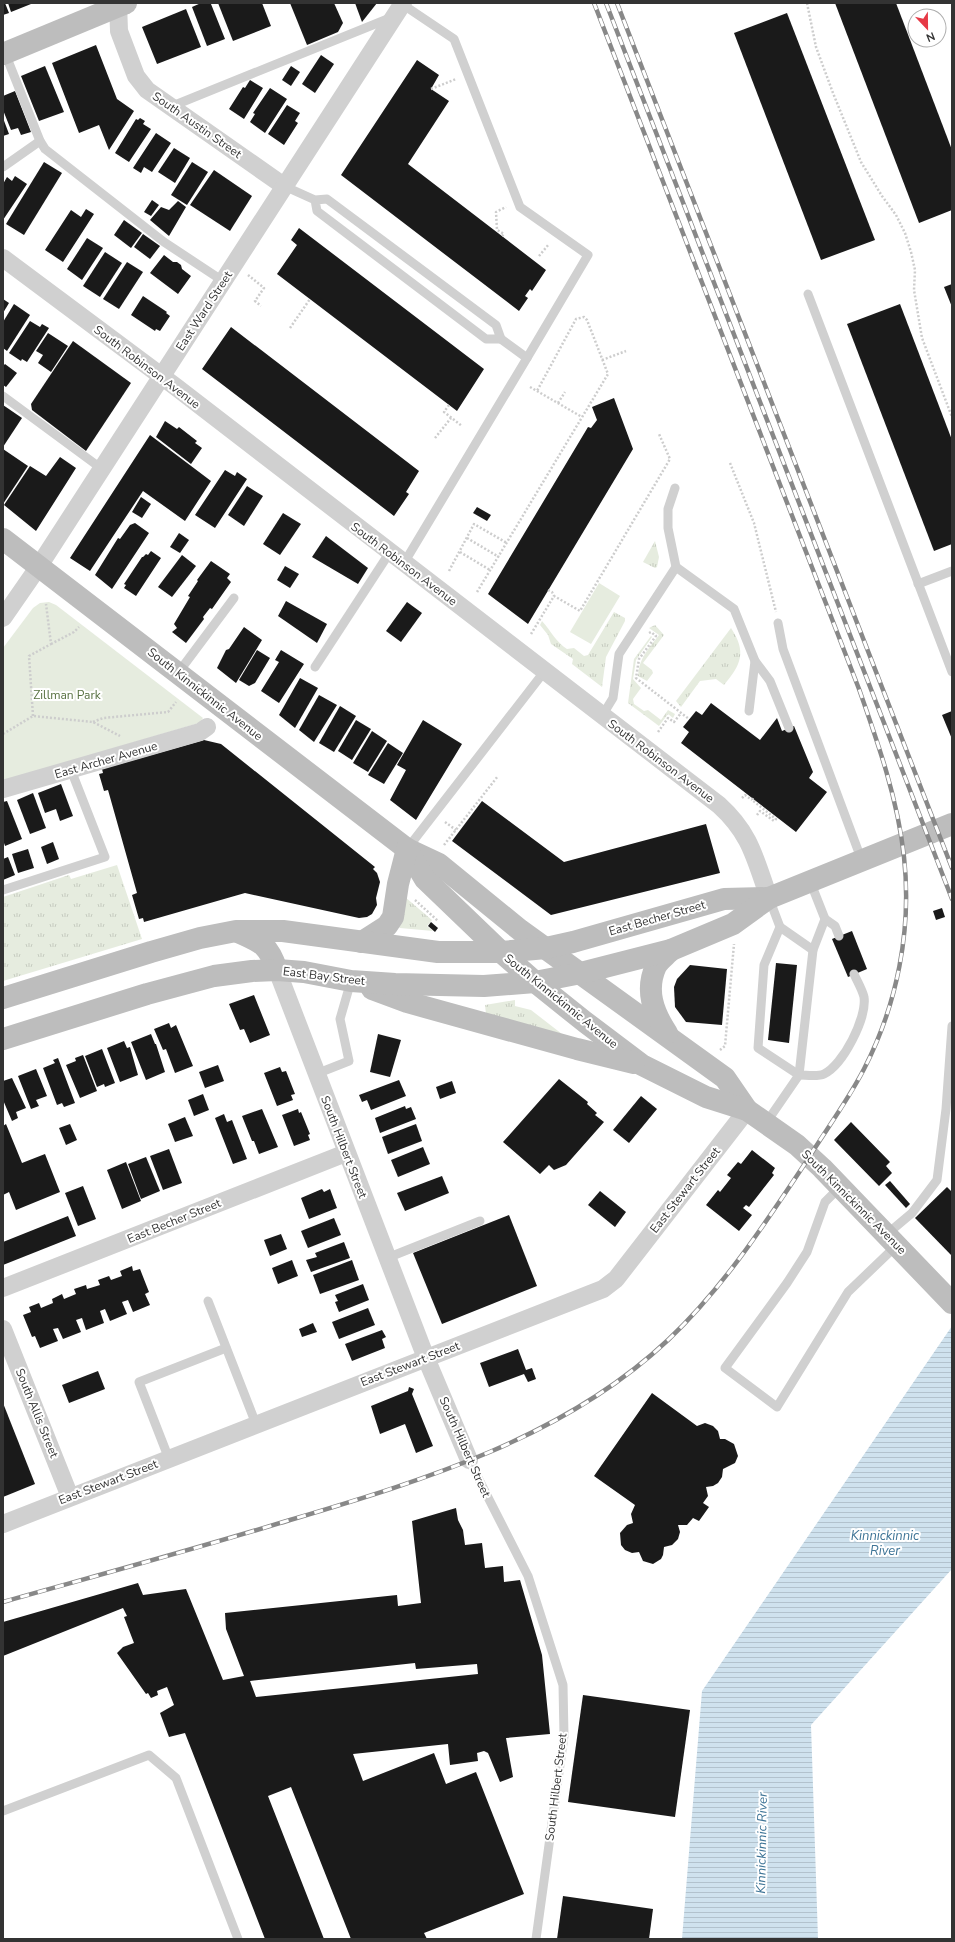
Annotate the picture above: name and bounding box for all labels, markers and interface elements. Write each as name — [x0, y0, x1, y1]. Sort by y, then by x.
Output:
north arrow — [907, 8, 947, 48]
text: N — [924, 28, 937, 45]
street label: South Austin Street — [149, 88, 246, 162]
street label: East Ward Street — [172, 267, 236, 354]
street label: South Robinson Avenue — [91, 322, 203, 412]
street label: South Robinson Avenue — [348, 519, 460, 609]
street label: South Kinnickinnic Avenue — [144, 644, 266, 744]
park label: Zillman Park — [33, 687, 102, 703]
street label: South Robinson Avenue — [605, 716, 717, 806]
street label: East Archer Avenue — [53, 738, 159, 782]
street label: East Becher Street — [607, 896, 708, 939]
street label: South Kinnickinnic Avenue — [501, 950, 621, 1052]
street label: East Bay Street — [282, 963, 367, 989]
street label: South Hilbert Street — [317, 1094, 371, 1201]
street label: East Stewart Street — [646, 1143, 724, 1236]
street label: South Kinnickinnic Avenue — [798, 1146, 910, 1258]
street label: East Becher Street — [125, 1195, 224, 1247]
street label: East Stewart Street — [358, 1337, 463, 1390]
street label: South Allis Street — [12, 1366, 63, 1461]
street label: South Hilbert Street — [436, 1394, 495, 1500]
street label: East Stewart Street — [56, 1455, 161, 1508]
water label: Kinnickinnic River — [851, 1527, 920, 1560]
street label: South Hilbert Street — [541, 1731, 571, 1842]
water label: Kinnickinnic River — [752, 1792, 772, 1894]

